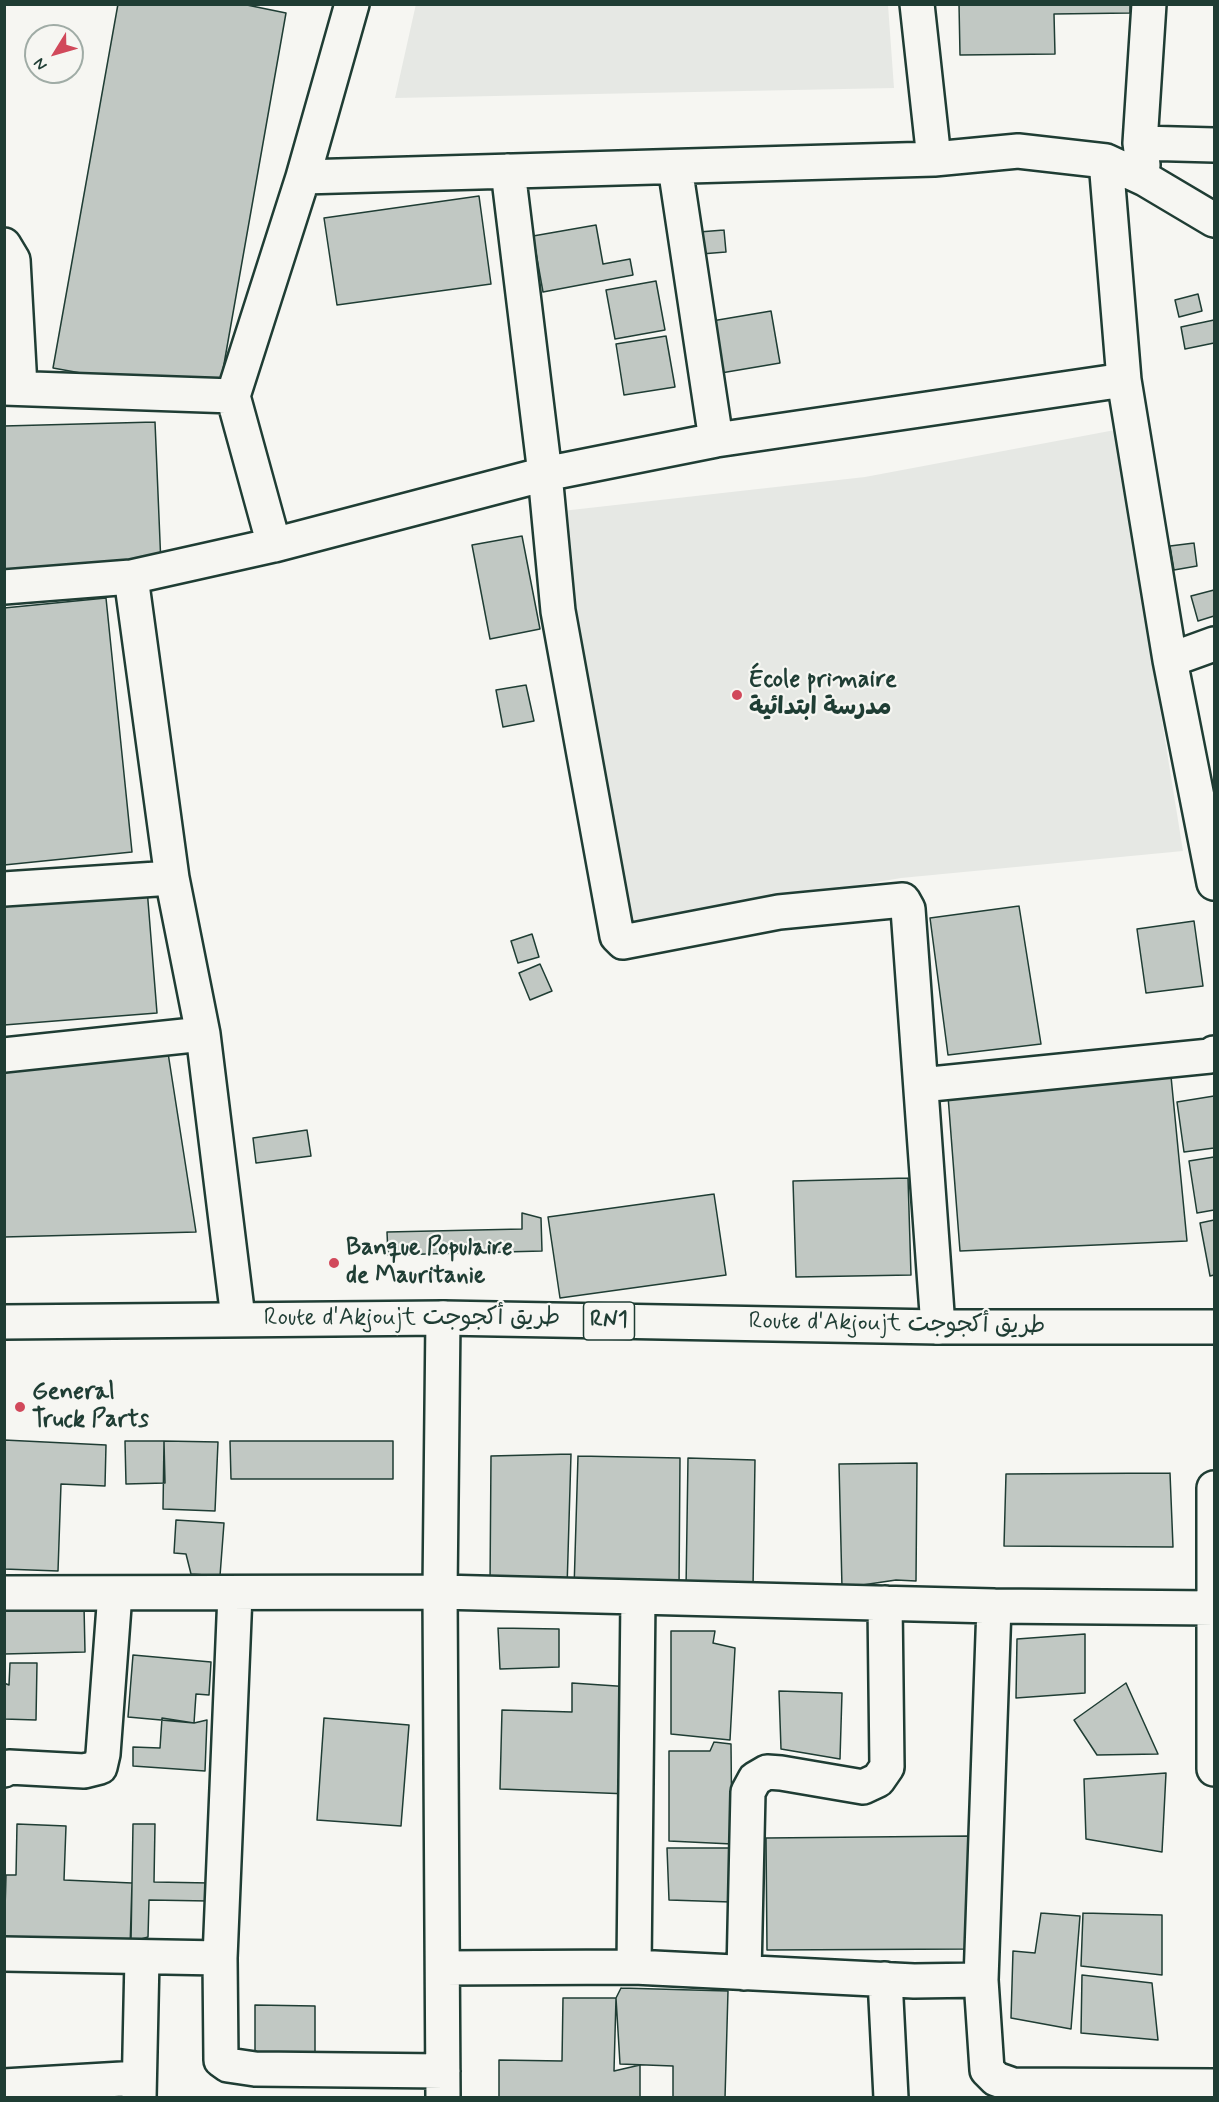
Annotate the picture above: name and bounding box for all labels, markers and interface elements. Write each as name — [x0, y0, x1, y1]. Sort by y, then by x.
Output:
north arrow — [24, 24, 84, 84]
text: N — [29, 53, 52, 75]
place label: École primaire مدرسة ابتدائية — [749, 667, 897, 723]
marker: École primaire مدرسة ابتدائية — [730, 688, 744, 702]
place label: Banque Populaire de Mauritanie — [346, 1235, 513, 1291]
marker: Banque Populaire de Mauritanie — [327, 1256, 341, 1270]
road number: RN1 — [584, 1302, 634, 1340]
street label: Route d'Akjoujt طريق أكجوجت — [264, 1305, 560, 1333]
street label: Route d'Akjoujt طريق أكجوجت — [748, 1308, 1046, 1342]
place label: General Truck Parts — [32, 1379, 149, 1435]
marker: General Truck Parts — [13, 1400, 27, 1414]

